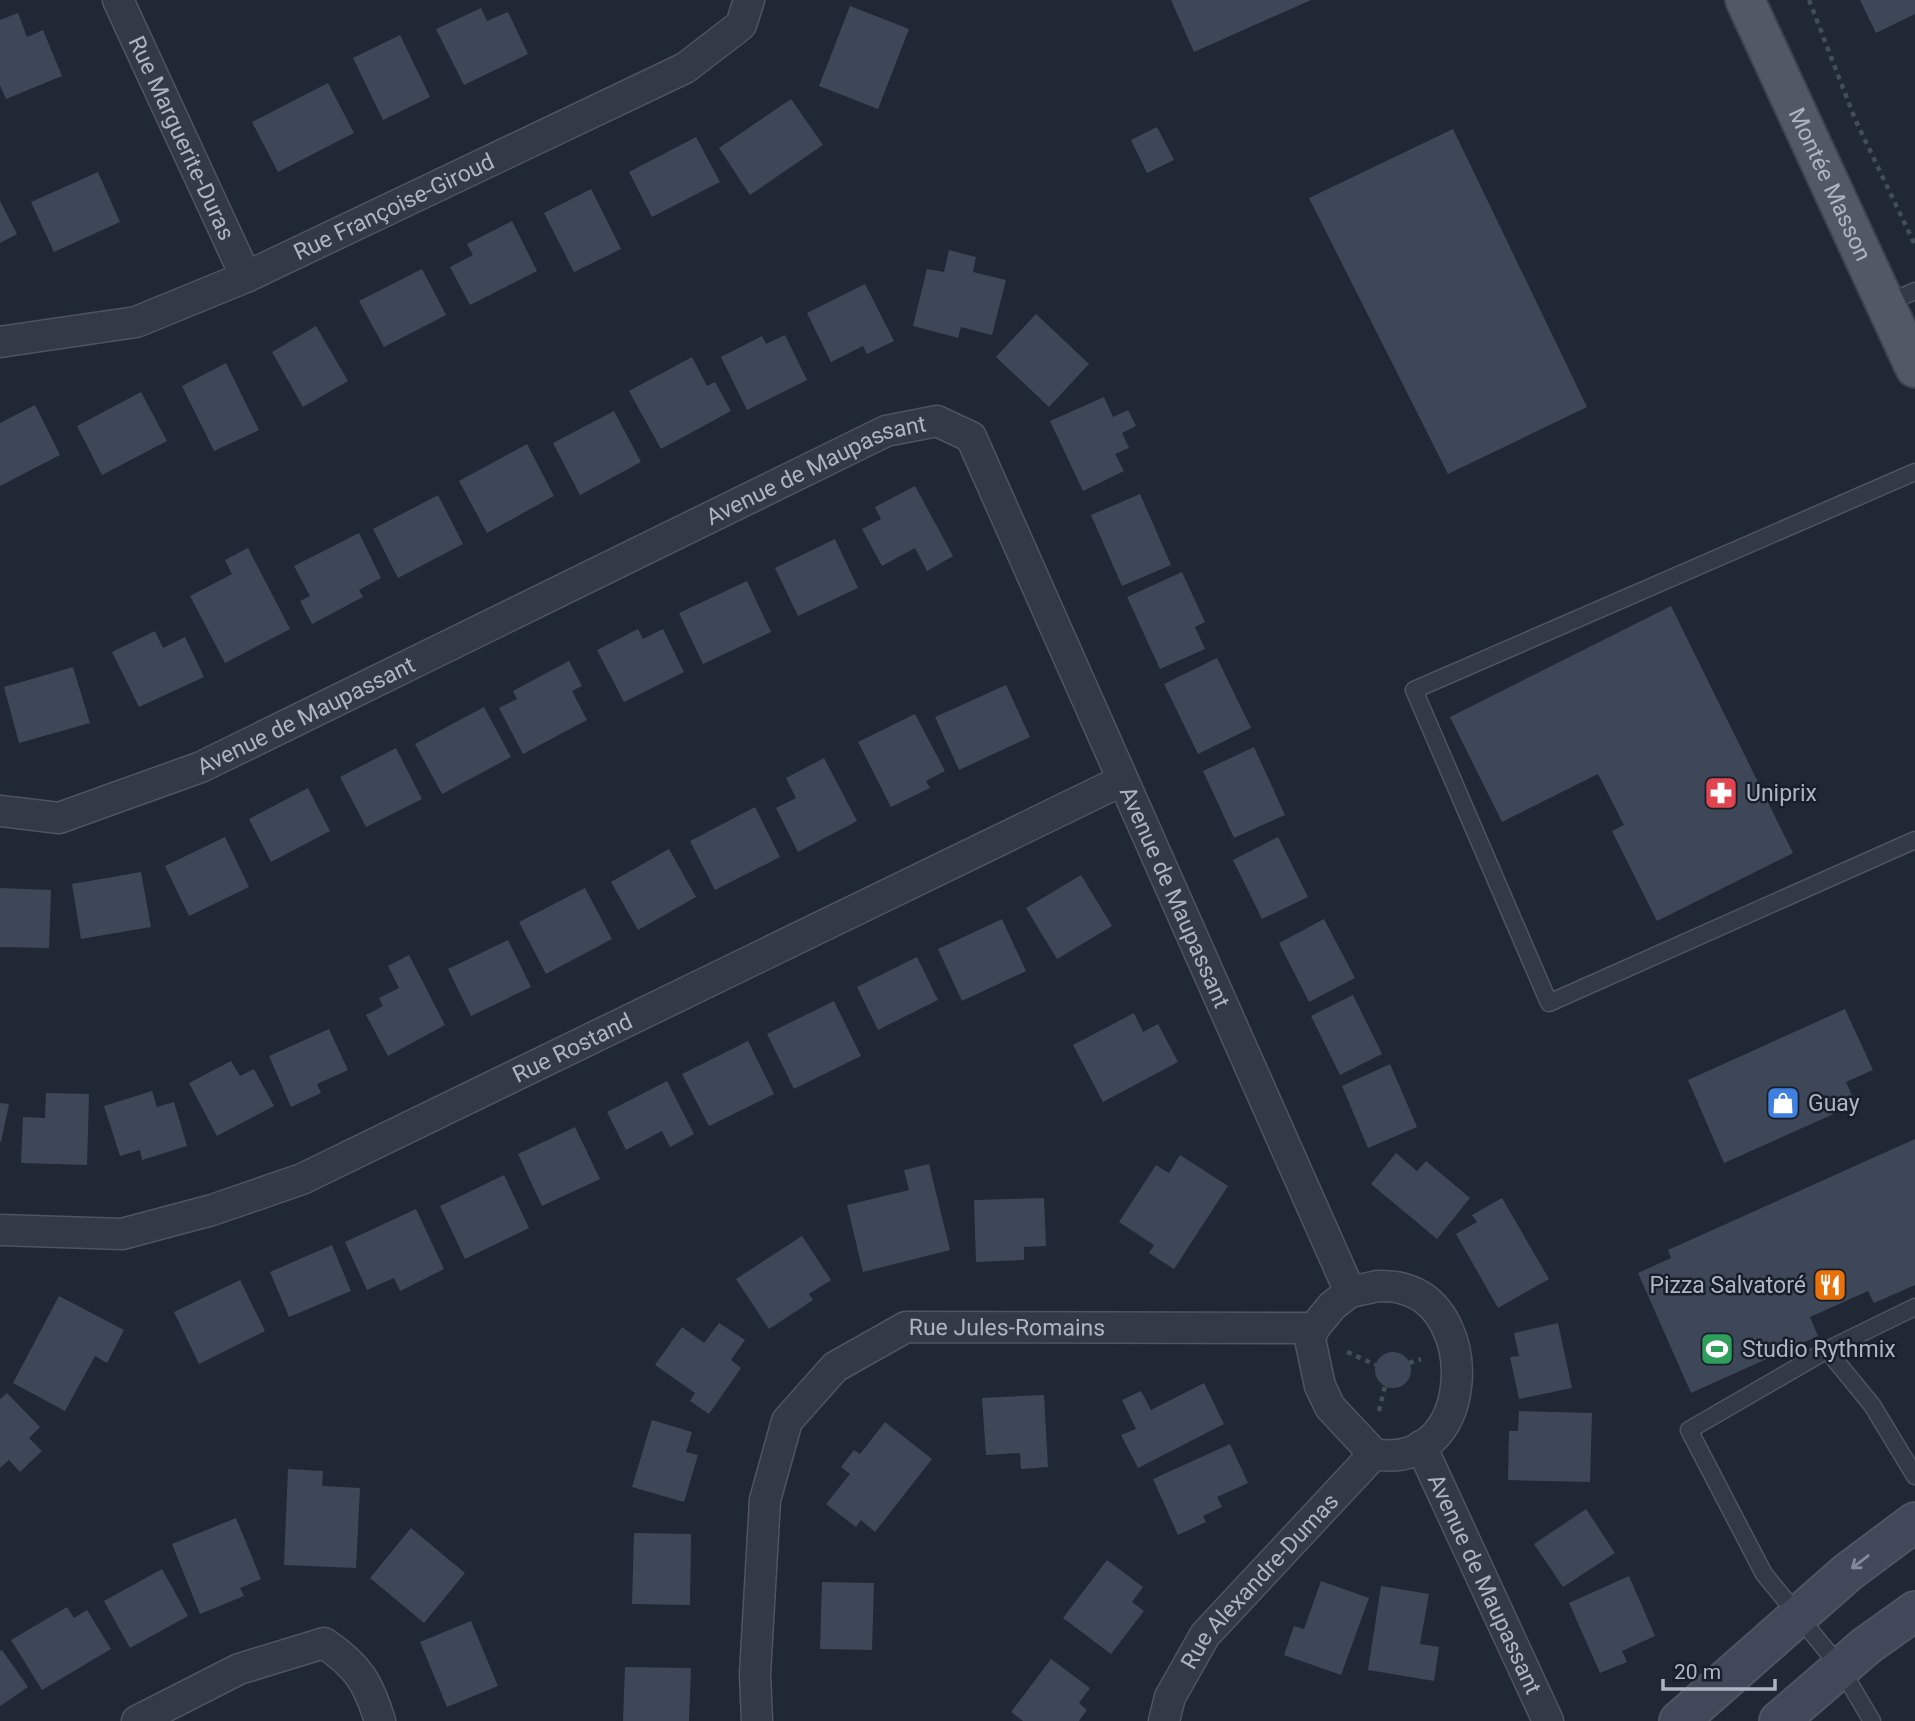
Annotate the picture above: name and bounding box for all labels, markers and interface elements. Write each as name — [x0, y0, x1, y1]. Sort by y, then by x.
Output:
street label: Rue Marguerite-Duras — [123, 32, 241, 244]
street label: Montée Masson — [1783, 103, 1877, 265]
street label: Rue Françoise-Giroud — [289, 147, 498, 266]
street label: Avenue de Maupassant — [702, 410, 928, 531]
street label: Avenue de Maupassant — [192, 651, 419, 780]
pharmacy icon: Uniprix — [1702, 774, 1740, 812]
place label: Uniprix — [1746, 780, 1817, 807]
street label: Avenue de Maupassant — [1114, 782, 1236, 1012]
street label: Rue Rostand — [508, 1007, 637, 1088]
shop icon: Guay — [1764, 1084, 1802, 1122]
place label: Guay — [1808, 1090, 1860, 1117]
restaurant icon: Pizza Salvatoré — [1811, 1266, 1849, 1304]
place label: Pizza Salvatoré — [1649, 1272, 1806, 1299]
street label: Rue Jules-Romains — [909, 1314, 1105, 1341]
sports icon: Studio Rythmix — [1698, 1330, 1736, 1368]
place label: Studio Rythmix — [1742, 1336, 1896, 1363]
street label: Avenue de Maupassant — [1422, 1470, 1547, 1698]
street label: Rue Alexandre-Dumas — [1175, 1488, 1344, 1674]
one-way arrow — [1851, 1555, 1870, 1570]
scale bar — [1663, 1648, 1775, 1692]
text: 20 m — [1674, 1660, 1721, 1684]

